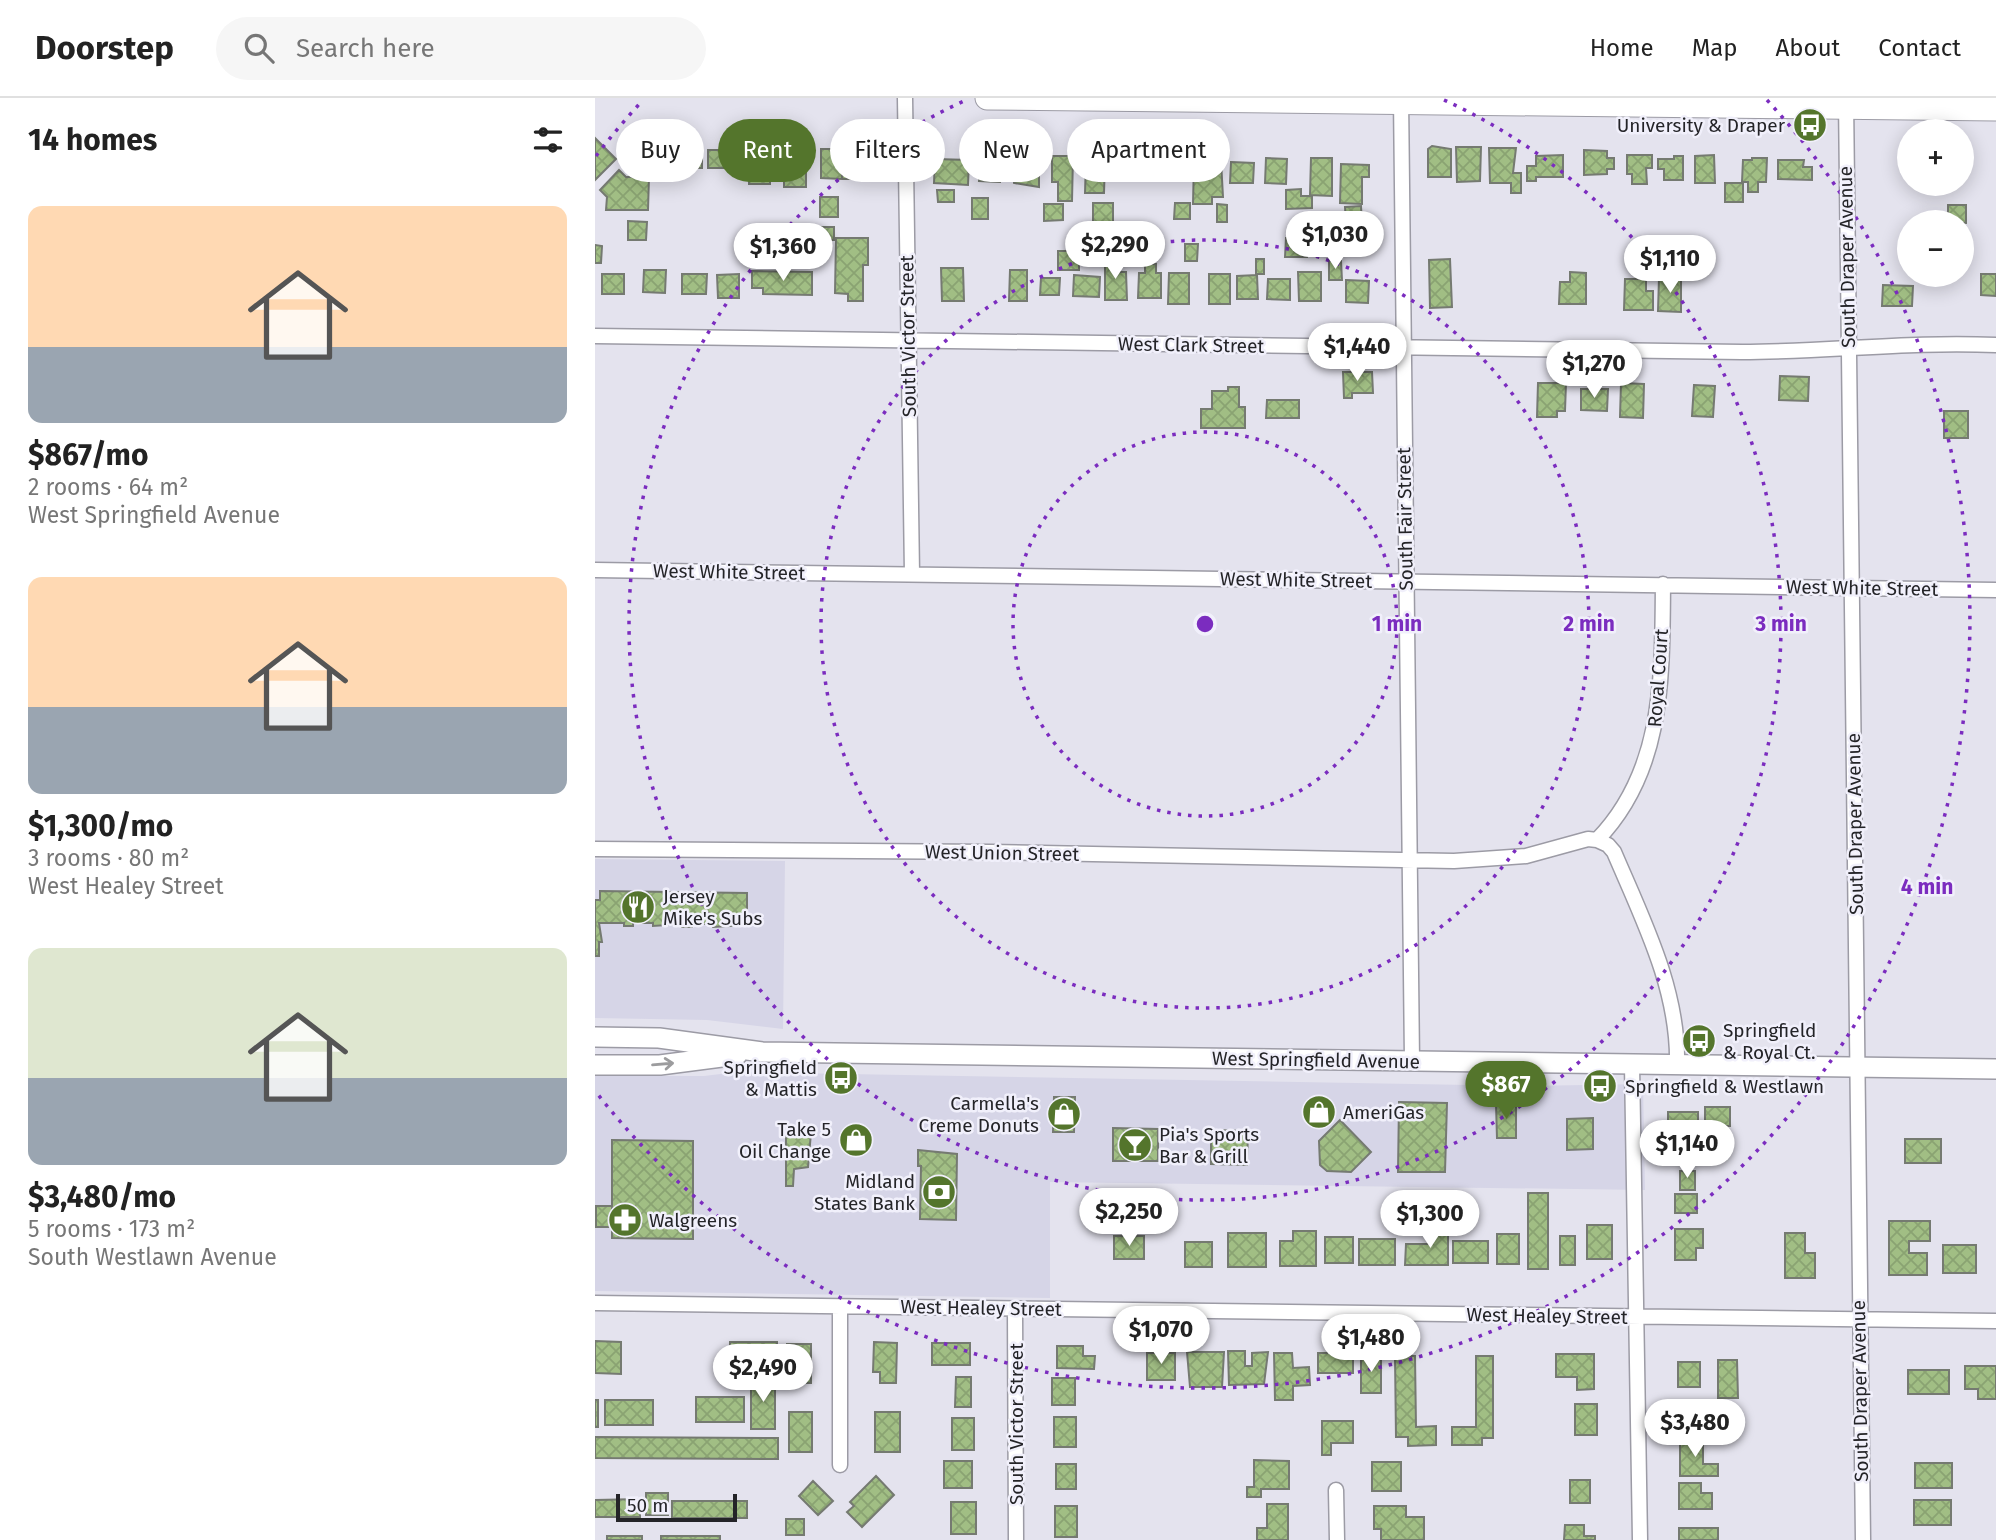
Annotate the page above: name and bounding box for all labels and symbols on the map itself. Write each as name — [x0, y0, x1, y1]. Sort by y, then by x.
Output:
bus stop icon: University & Draper — [1791, 106, 1829, 144]
place label: University & Draper — [1617, 114, 1786, 137]
street label: South Draper Avenue — [1834, 166, 1860, 348]
pin: $1,030 — [1278, 212, 1392, 271]
pin: $2,290 — [1058, 222, 1172, 281]
pin: $1,360 — [726, 223, 840, 283]
pin: $1,110 — [1613, 236, 1727, 295]
street label: South Victor Street — [895, 255, 921, 417]
pin: $1,440 — [1300, 324, 1414, 383]
street label: West Clark Street — [1118, 332, 1265, 358]
pin: $1,270 — [1537, 341, 1651, 400]
street label: South Fair Street — [1392, 447, 1418, 591]
street label: West White Street — [653, 559, 805, 585]
street label: West White Street — [1220, 567, 1372, 593]
street label: West White Street — [1786, 575, 1938, 601]
text: 1 min — [1372, 611, 1422, 637]
text: 2 min — [1563, 611, 1615, 637]
text: 3 min — [1754, 611, 1807, 637]
centre of rings — [1193, 612, 1217, 636]
street label: Royal Court — [1643, 628, 1673, 728]
street label: South Draper Avenue — [1842, 733, 1868, 915]
street label: West Union Street — [925, 840, 1080, 866]
text: 4 min — [1901, 874, 1953, 900]
place label: Jersey Mike's Subs — [663, 885, 762, 930]
restaurant icon: Jersey Mike's Subs — [619, 888, 657, 926]
place label: Springfield & Royal Ct. — [1723, 1019, 1816, 1064]
bus stop icon: Springfield & Royal Ct. — [1680, 1022, 1718, 1060]
street label: West Springfield Avenue — [1212, 1047, 1420, 1073]
place label: Springfield & Mattis — [724, 1056, 817, 1101]
one-way arrow — [651, 1057, 674, 1070]
bus stop icon: Springfield & Mattis — [822, 1059, 860, 1097]
pin: $867 — [1465, 1062, 1547, 1121]
bus stop icon: Springfield & Westlawn — [1581, 1067, 1619, 1105]
place label: Springfield & Westlawn — [1625, 1075, 1824, 1098]
place label: Carmella's Creme Donuts — [919, 1092, 1039, 1137]
shop icon: AmeriGas — [1300, 1093, 1338, 1131]
shop icon: Carmella's Creme Donuts — [1045, 1095, 1083, 1133]
place label: AmeriGas — [1343, 1101, 1424, 1124]
place label: Take 5 Oil Change — [739, 1118, 831, 1163]
shop icon: Take 5 Oil Change — [837, 1121, 875, 1159]
pin: $1,140 — [1630, 1121, 1744, 1180]
place label: Pia's Sports Bar & Grill — [1159, 1123, 1259, 1168]
bar icon: Pia's Sports Bar & Grill — [1116, 1126, 1154, 1164]
place label: Midland States Bank — [814, 1170, 915, 1215]
bank icon: Midland States Bank — [920, 1173, 958, 1211]
pin: $2,250 — [1072, 1188, 1186, 1248]
pin: $1,300 — [1373, 1190, 1487, 1250]
pharmacy icon: Walgreens — [606, 1201, 644, 1239]
place label: Walgreens — [649, 1209, 737, 1232]
street label: West Healey Street — [900, 1295, 1062, 1321]
street label: South Draper Avenue — [1847, 1300, 1873, 1482]
street label: West Healey Street — [1466, 1303, 1628, 1329]
pin: $1,070 — [1104, 1306, 1218, 1366]
pin: $1,480 — [1314, 1314, 1428, 1374]
street label: South Victor Street — [1005, 1343, 1028, 1505]
pin: $2,490 — [706, 1344, 820, 1404]
pin: $3,480 — [1638, 1400, 1752, 1459]
scale bar — [616, 1491, 737, 1523]

